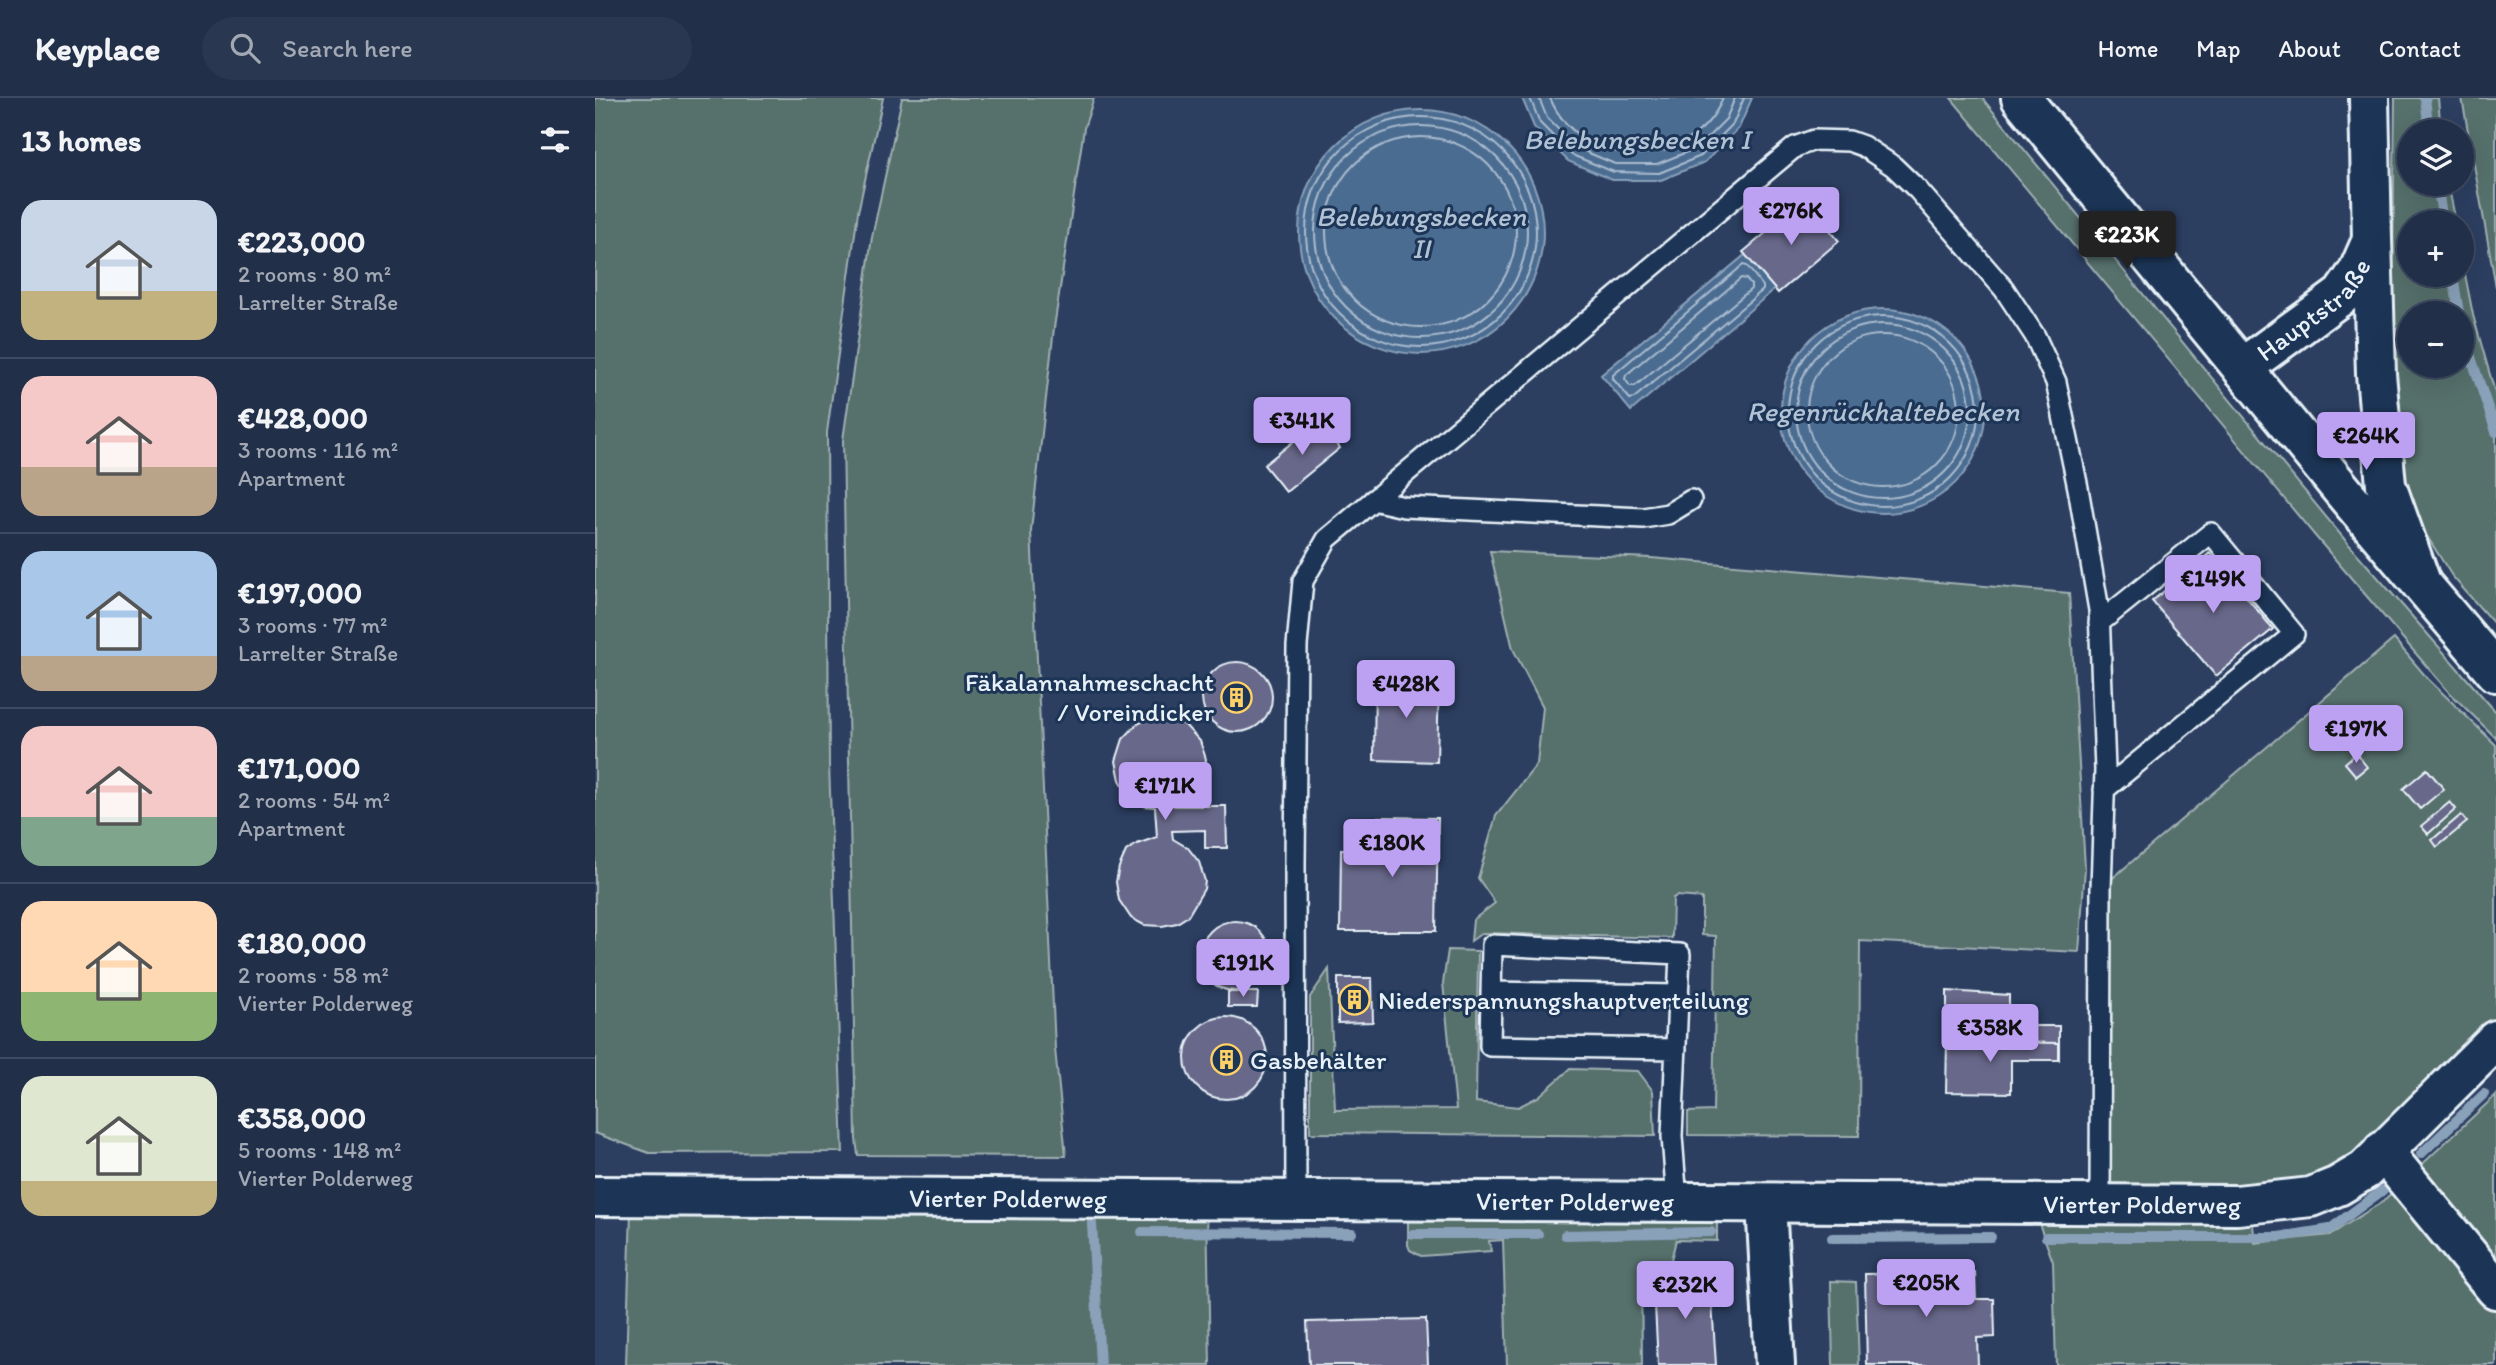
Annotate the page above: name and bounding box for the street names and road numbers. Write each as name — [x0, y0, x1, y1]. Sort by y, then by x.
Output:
street label: Hauptstraße — [2250, 254, 2378, 368]
street label: Vierter Polderweg — [909, 1182, 1108, 1215]
street label: Vierter Polderweg — [1476, 1185, 1675, 1218]
street label: Vierter Polderweg — [2043, 1188, 2242, 1221]

